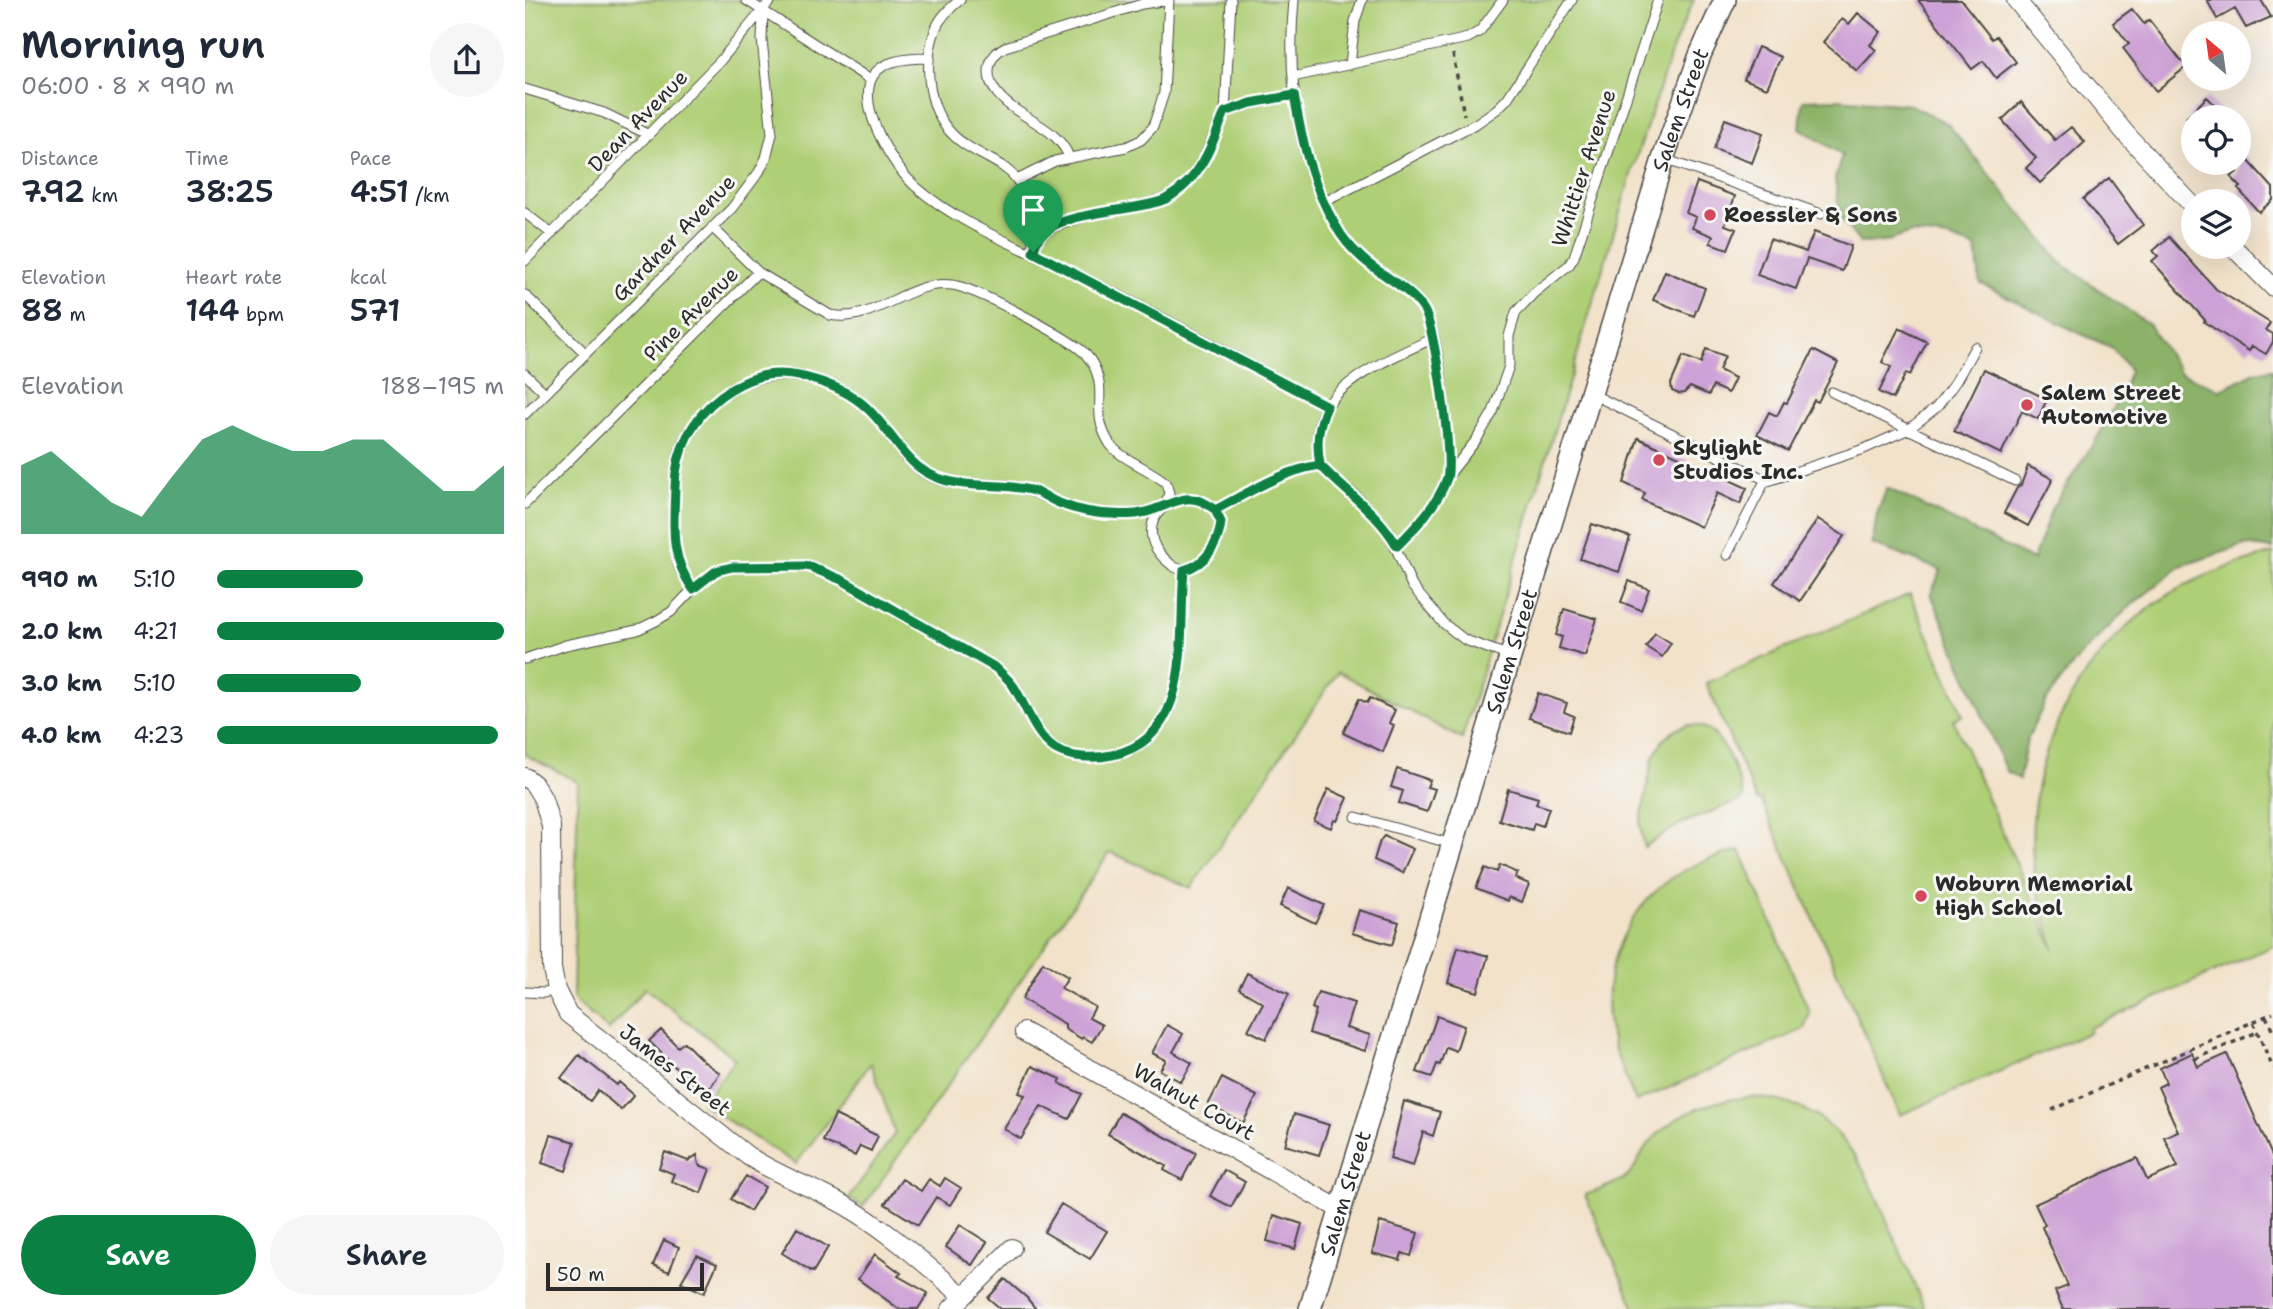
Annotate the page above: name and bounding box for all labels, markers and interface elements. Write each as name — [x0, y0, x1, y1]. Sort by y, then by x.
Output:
text: Morning run — [21, 19, 265, 70]
north arrow — [2181, 21, 2251, 91]
map controls — [2181, 21, 2251, 259]
button: share — [430, 23, 504, 97]
street label: Salem Street — [1646, 43, 1715, 175]
street label: Dean Avenue — [582, 64, 694, 178]
text: 06:00 · 8 × 990 m — [21, 71, 234, 101]
street label: Whittier Avenue — [1545, 86, 1623, 250]
button: locate — [2181, 105, 2251, 175]
text: Distance — [21, 146, 99, 171]
text: Time — [185, 146, 229, 171]
text: Pace — [350, 146, 391, 171]
street label: Gardner Avenue — [606, 168, 742, 308]
text: 7.92 — [21, 171, 85, 212]
text: 38:25 — [185, 171, 274, 212]
text: 4:51 — [350, 171, 409, 212]
pin — [1003, 180, 1063, 252]
text: km — [85, 183, 118, 208]
text: /km — [409, 183, 450, 208]
button: layers — [2181, 189, 2251, 259]
icon: arrive — [1014, 191, 1052, 229]
place label: Roessler & Sons — [1724, 201, 1898, 229]
marker: Roessler & Sons — [1702, 207, 1718, 223]
street label: Pine Avenue — [637, 260, 745, 368]
text: Elevation — [21, 265, 106, 290]
text: Heart rate — [185, 265, 282, 290]
text: kcal — [350, 265, 387, 290]
text: 88 — [21, 290, 63, 331]
text: 144 — [185, 290, 239, 331]
text: 571 — [350, 290, 400, 331]
text: m — [63, 302, 86, 327]
text: bpm — [239, 302, 284, 327]
text: Elevation — [21, 371, 124, 401]
text: 188–195 m — [381, 371, 504, 401]
place label: Salem Street Automotive — [2041, 379, 2181, 431]
marker: Salem Street Automotive — [2019, 397, 2035, 413]
place label: Skylight Studios Inc. — [1673, 434, 1803, 486]
marker: Skylight Studios Inc. — [1651, 452, 1667, 468]
text: 990 m — [21, 564, 98, 594]
text: 5:10 — [133, 564, 176, 594]
street label: Salem Street — [1480, 585, 1544, 717]
text: 2.0 km — [21, 616, 103, 646]
text: 4:21 — [133, 616, 178, 646]
text: 3.0 km — [21, 668, 102, 698]
text: 5:10 — [133, 668, 176, 698]
text: 4.0 km — [21, 720, 102, 750]
text: 4:23 — [133, 720, 184, 750]
place label: Woburn Memorial High School — [1935, 870, 2133, 922]
marker: Woburn Memorial High School — [1913, 888, 1929, 904]
street label: James Street — [613, 1018, 737, 1122]
street label: Walnut Court — [1128, 1057, 1260, 1147]
street label: Salem Street — [1313, 1127, 1378, 1259]
button: Save — [21, 1215, 256, 1295]
button: Share — [270, 1215, 504, 1295]
scale bar — [546, 1260, 703, 1292]
text: 50 m — [557, 1262, 605, 1287]

